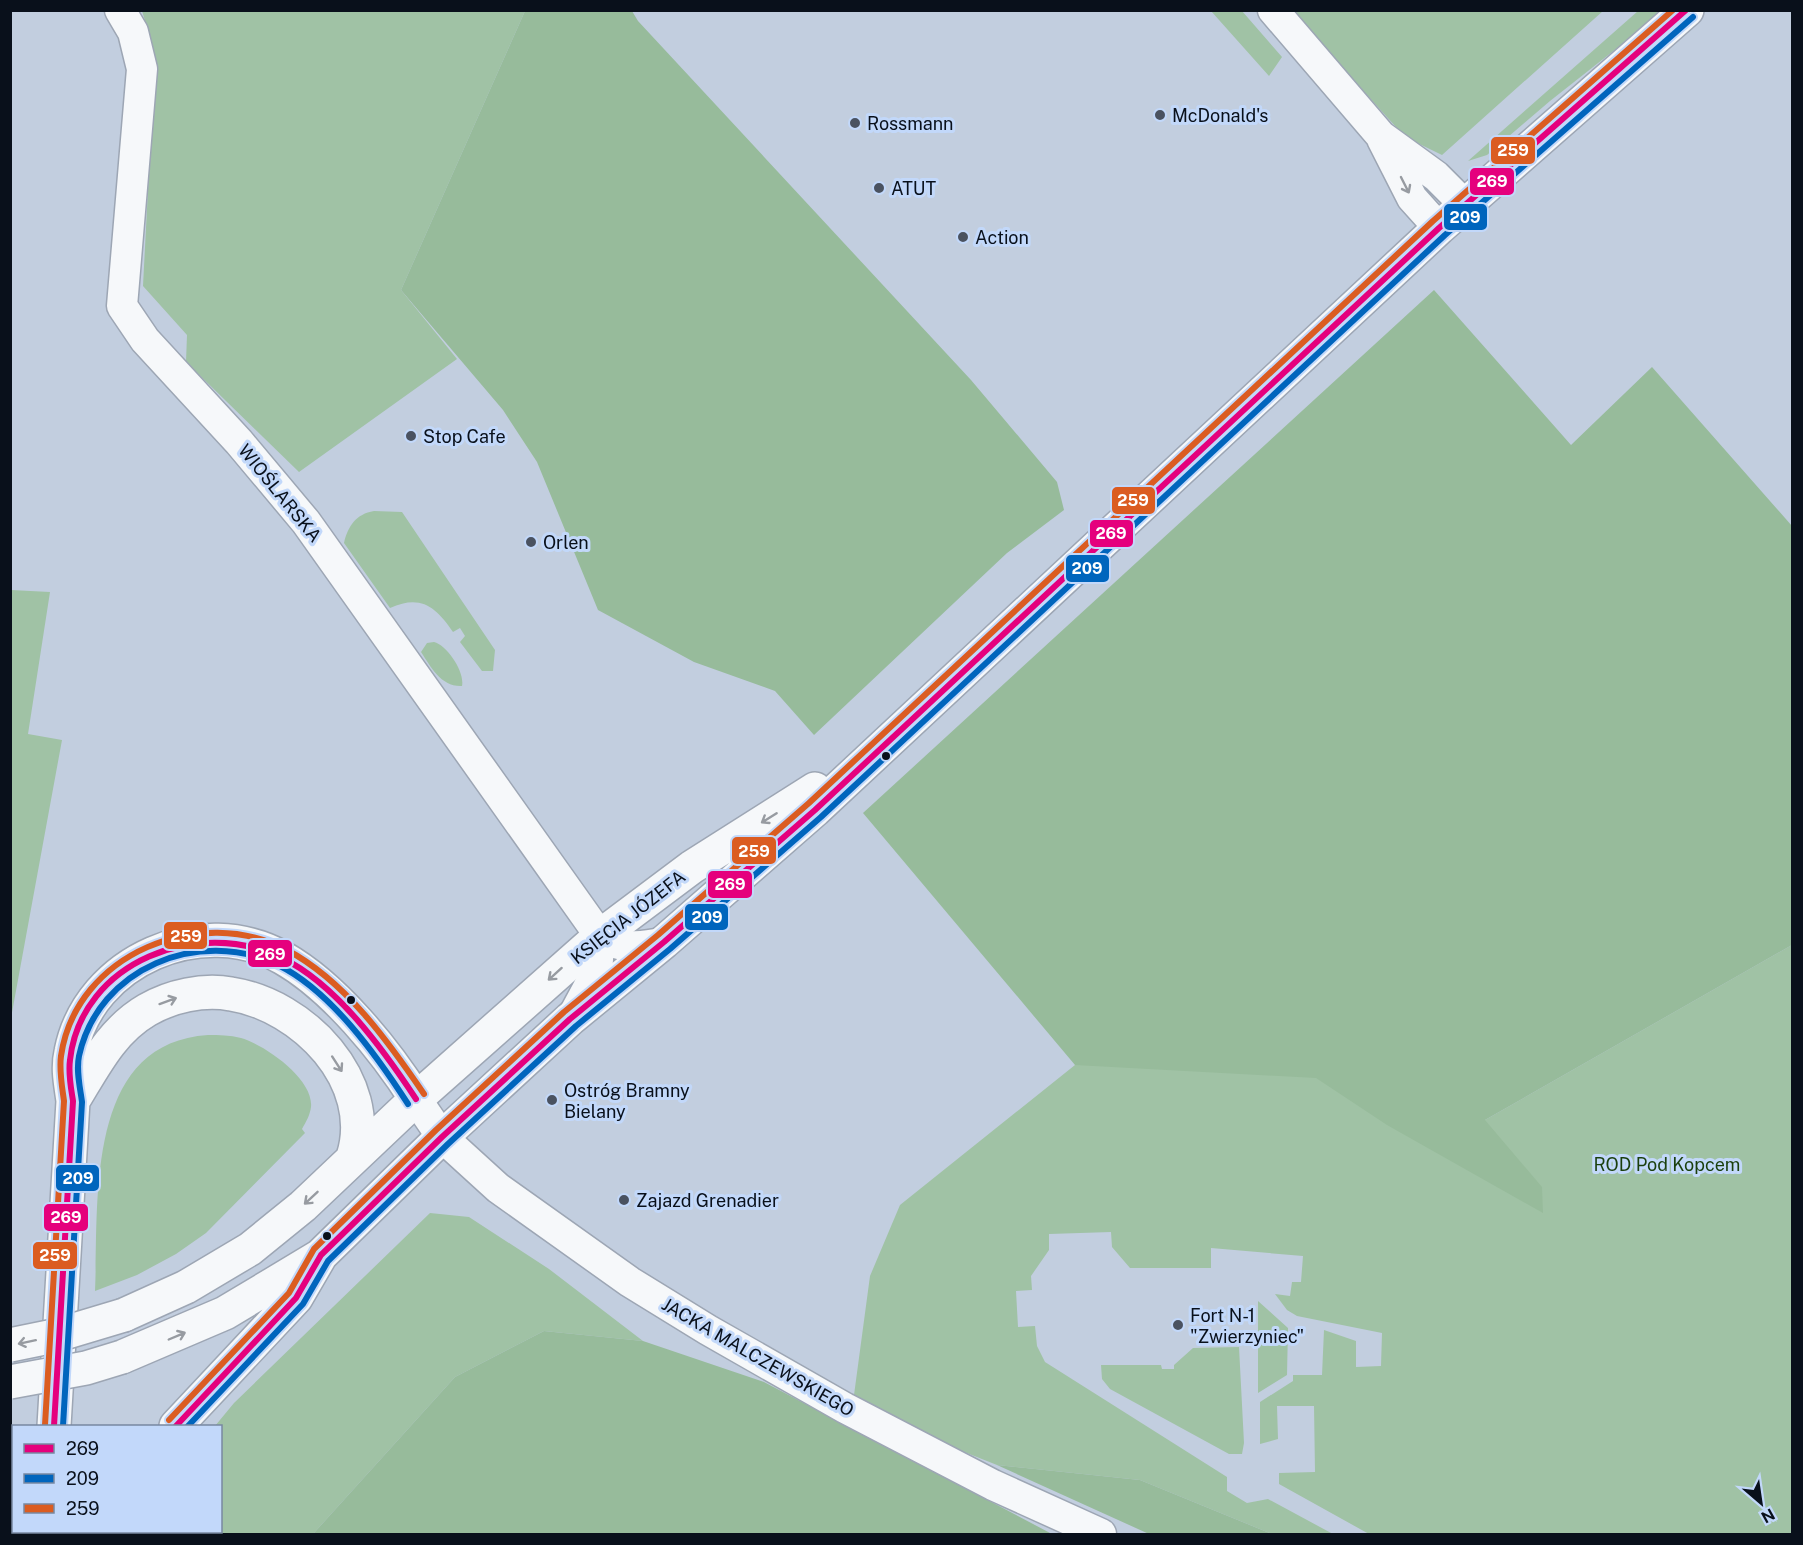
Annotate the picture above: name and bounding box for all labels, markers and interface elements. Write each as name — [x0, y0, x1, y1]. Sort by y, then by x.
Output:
place label: McDonald's — [1172, 105, 1268, 126]
marker: McDonald's — [1153, 108, 1167, 122]
place label: Rossmann — [867, 113, 953, 134]
marker: Rossmann — [848, 116, 862, 130]
line badge: 259 — [1490, 136, 1536, 165]
text: 259 — [1497, 141, 1529, 160]
line badge: 269 — [1469, 167, 1515, 196]
text: 269 — [1476, 172, 1508, 191]
one-way arrow — [1400, 176, 1412, 194]
place label: ATUT — [891, 178, 936, 199]
marker: ATUT — [872, 181, 886, 195]
line badge: 209 — [1443, 203, 1488, 231]
text: 209 — [1450, 208, 1480, 227]
place label: Action — [975, 227, 1029, 248]
marker: Action — [956, 230, 970, 244]
place label: Stop Cafe — [423, 426, 506, 447]
marker: Stop Cafe — [404, 429, 418, 443]
street label: WIOŚLARSKA — [234, 439, 327, 546]
line badge: 259 — [1111, 486, 1156, 515]
text: 259 — [1117, 491, 1149, 510]
line badge: 269 — [1089, 519, 1134, 548]
text: 269 — [1095, 524, 1127, 543]
place label: Orlen — [543, 532, 589, 553]
marker: Orlen — [524, 535, 538, 549]
line badge: 209 — [1065, 554, 1110, 583]
text: 209 — [1072, 559, 1102, 578]
unlabelled marker — [880, 750, 892, 762]
one-way arrow — [761, 812, 778, 824]
line badge: 259 — [731, 836, 777, 865]
text: 259 — [738, 842, 770, 861]
street label: KSIĘCIA JÓZEFA — [566, 865, 690, 968]
line badge: 269 — [707, 870, 753, 899]
text: 269 — [714, 875, 746, 894]
line badge: 209 — [684, 903, 729, 931]
text: 209 — [692, 908, 722, 927]
line badge: 259 — [163, 921, 208, 950]
text: 259 — [170, 927, 202, 946]
line badge: 269 — [247, 939, 293, 968]
text: 269 — [254, 945, 286, 964]
one-way arrow — [548, 967, 563, 981]
unlabelled marker — [345, 994, 357, 1006]
one-way arrow — [158, 995, 177, 1006]
one-way arrow — [331, 1055, 343, 1072]
place label: Ostróg Bramny Bielany — [564, 1080, 690, 1122]
marker: Ostróg Bramny Bielany — [545, 1093, 559, 1107]
park label: ROD Pod Kopcem — [1594, 1154, 1740, 1175]
line badge: 209 — [55, 1164, 100, 1192]
text: 209 — [63, 1169, 93, 1188]
place label: Zajazd Grenadier — [636, 1190, 779, 1211]
one-way arrow — [304, 1191, 319, 1205]
marker: Zajazd Grenadier — [617, 1193, 631, 1207]
line badge: 269 — [43, 1203, 89, 1232]
text: 269 — [50, 1208, 82, 1227]
unlabelled marker — [321, 1230, 333, 1242]
line badge: 259 — [32, 1241, 78, 1270]
text: 259 — [39, 1246, 71, 1265]
street label: JACKA MALCZEWSKIEGO — [658, 1293, 858, 1421]
place label: Fort N-1 "Zwierzyniec" — [1190, 1305, 1304, 1347]
marker: Fort N-1 "Zwierzyniec" — [1171, 1318, 1185, 1332]
one-way arrow — [167, 1329, 185, 1341]
one-way arrow — [18, 1337, 37, 1348]
legend — [12, 1425, 222, 1533]
text: 269 — [66, 1438, 99, 1459]
text: 209 — [66, 1468, 99, 1489]
north arrow — [1731, 1473, 1791, 1533]
text: 259 — [66, 1498, 100, 1519]
text: N — [1758, 1504, 1778, 1527]

